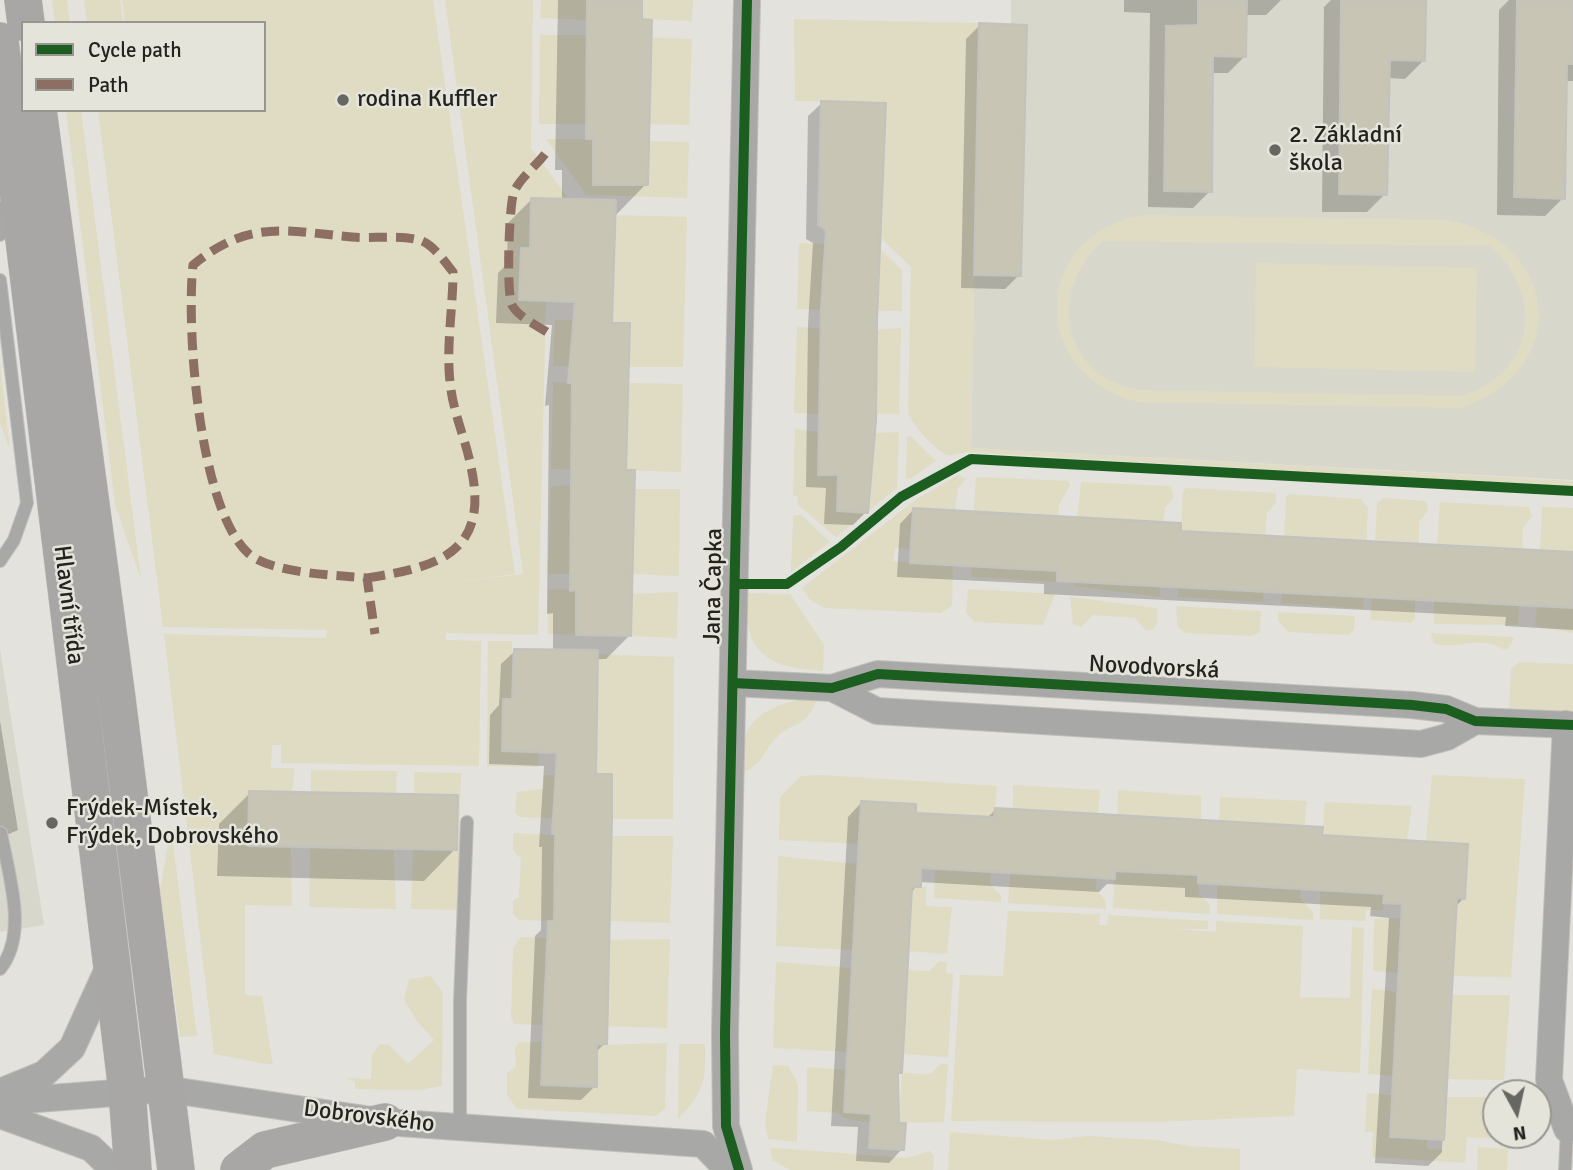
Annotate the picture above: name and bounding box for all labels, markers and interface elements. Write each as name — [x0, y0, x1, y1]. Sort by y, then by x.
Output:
legend — [21, 21, 266, 112]
text: Cycle path — [88, 37, 182, 63]
text: Path — [88, 72, 129, 98]
place label: rodina Kuffler — [357, 86, 497, 114]
marker: rodina Kuffler — [335, 92, 351, 108]
place label: 2. Základní škola — [1289, 122, 1402, 178]
marker: 2. Základní škola — [1267, 142, 1283, 158]
street label: Jana Čapka — [699, 528, 729, 644]
street label: Hlavní třída — [46, 544, 90, 666]
street label: Novodvorská — [1088, 650, 1220, 686]
place label: Frýdek-Místek, Frýdek, Dobrovského — [66, 795, 279, 851]
marker: Frýdek-Místek, Frýdek, Dobrovského — [44, 815, 60, 831]
north arrow — [1482, 1079, 1552, 1149]
street label: Dobrovského — [302, 1095, 436, 1139]
text: N — [1511, 1120, 1528, 1146]

